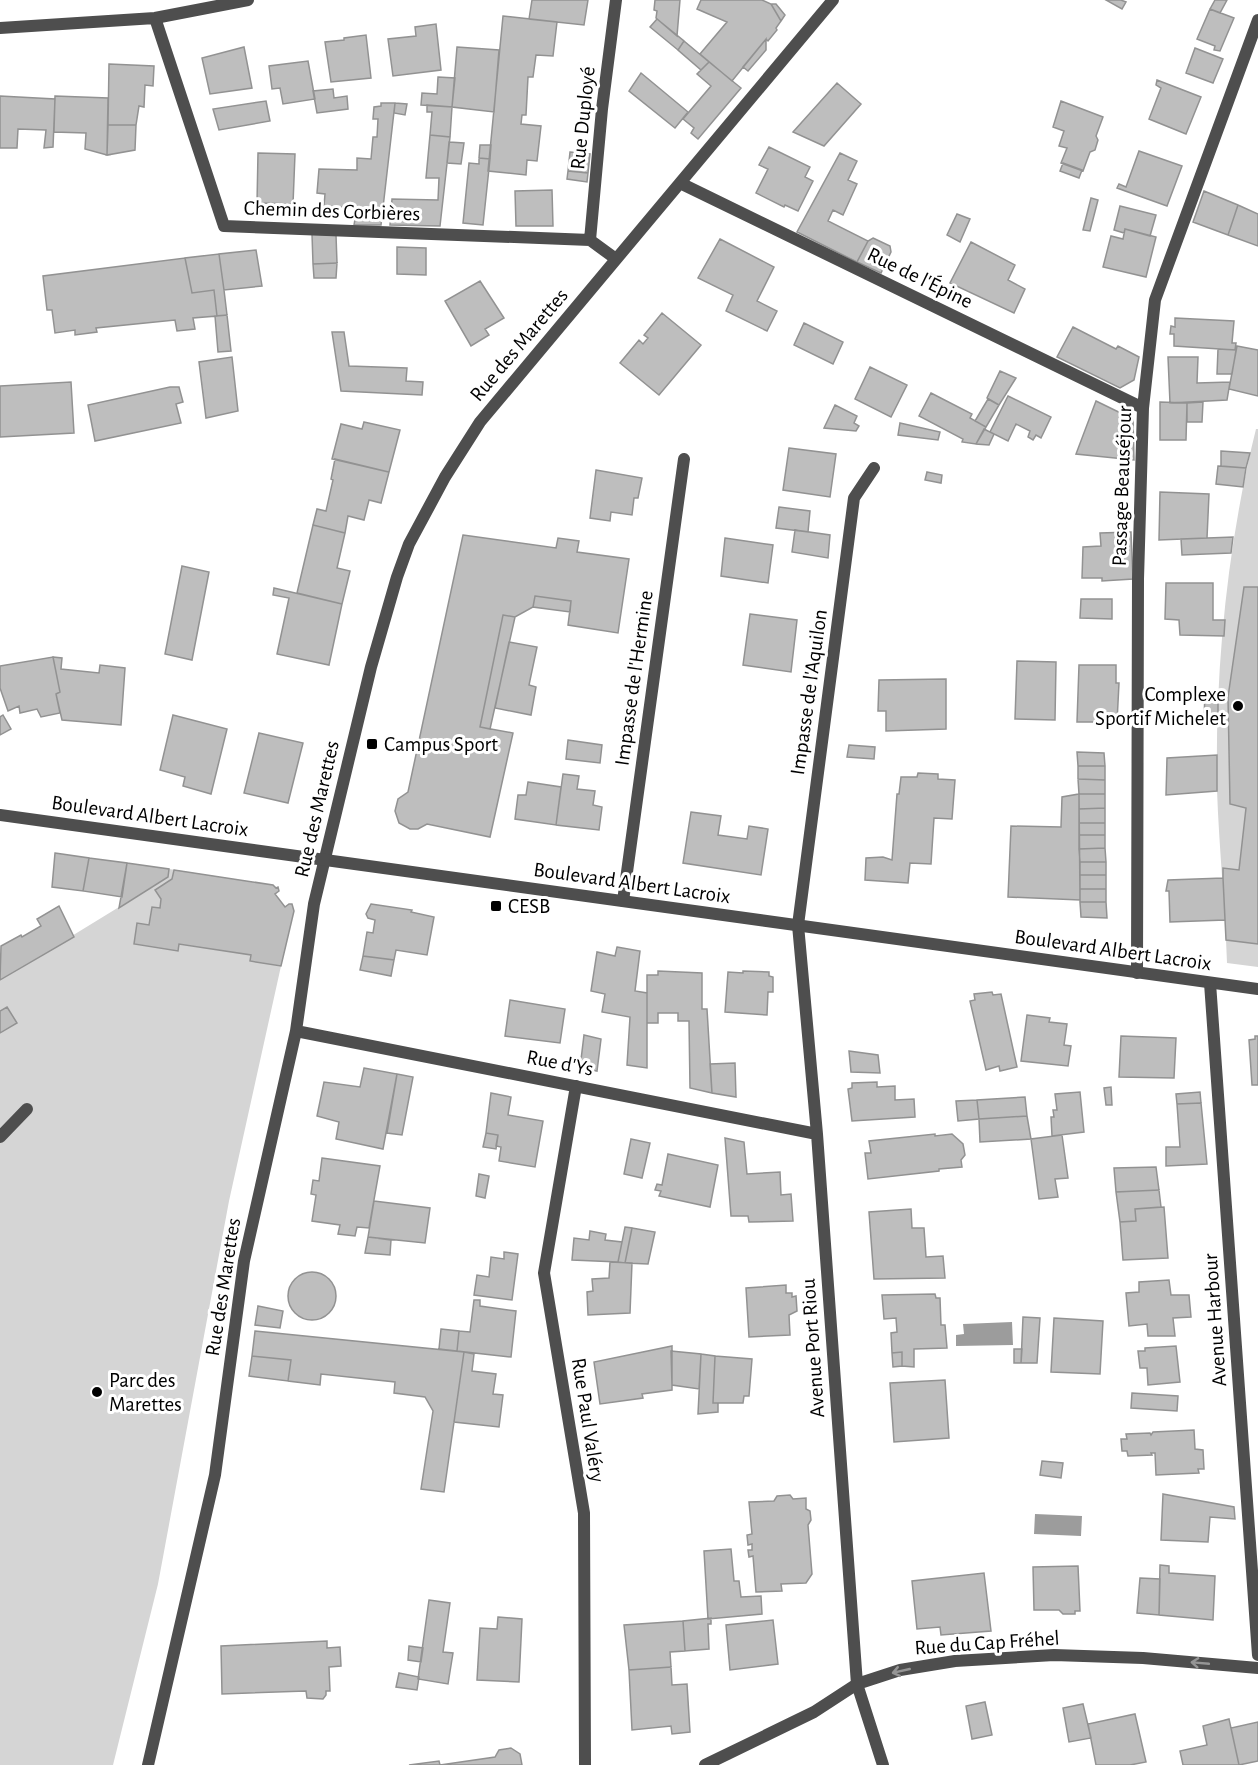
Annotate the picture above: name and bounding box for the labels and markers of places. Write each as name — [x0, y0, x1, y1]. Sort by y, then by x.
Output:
place label: Complexe Sportif Michelet — [1095, 684, 1226, 729]
marker: Complexe Sportif Michelet — [1231, 699, 1245, 713]
place label: Campus Sport — [384, 734, 498, 755]
marker: Campus Sport — [365, 737, 379, 751]
place label: CESB — [508, 896, 550, 917]
marker: CESB — [489, 899, 503, 913]
place label: Parc des Marettes — [109, 1370, 182, 1415]
marker: Parc des Marettes — [90, 1385, 104, 1399]

